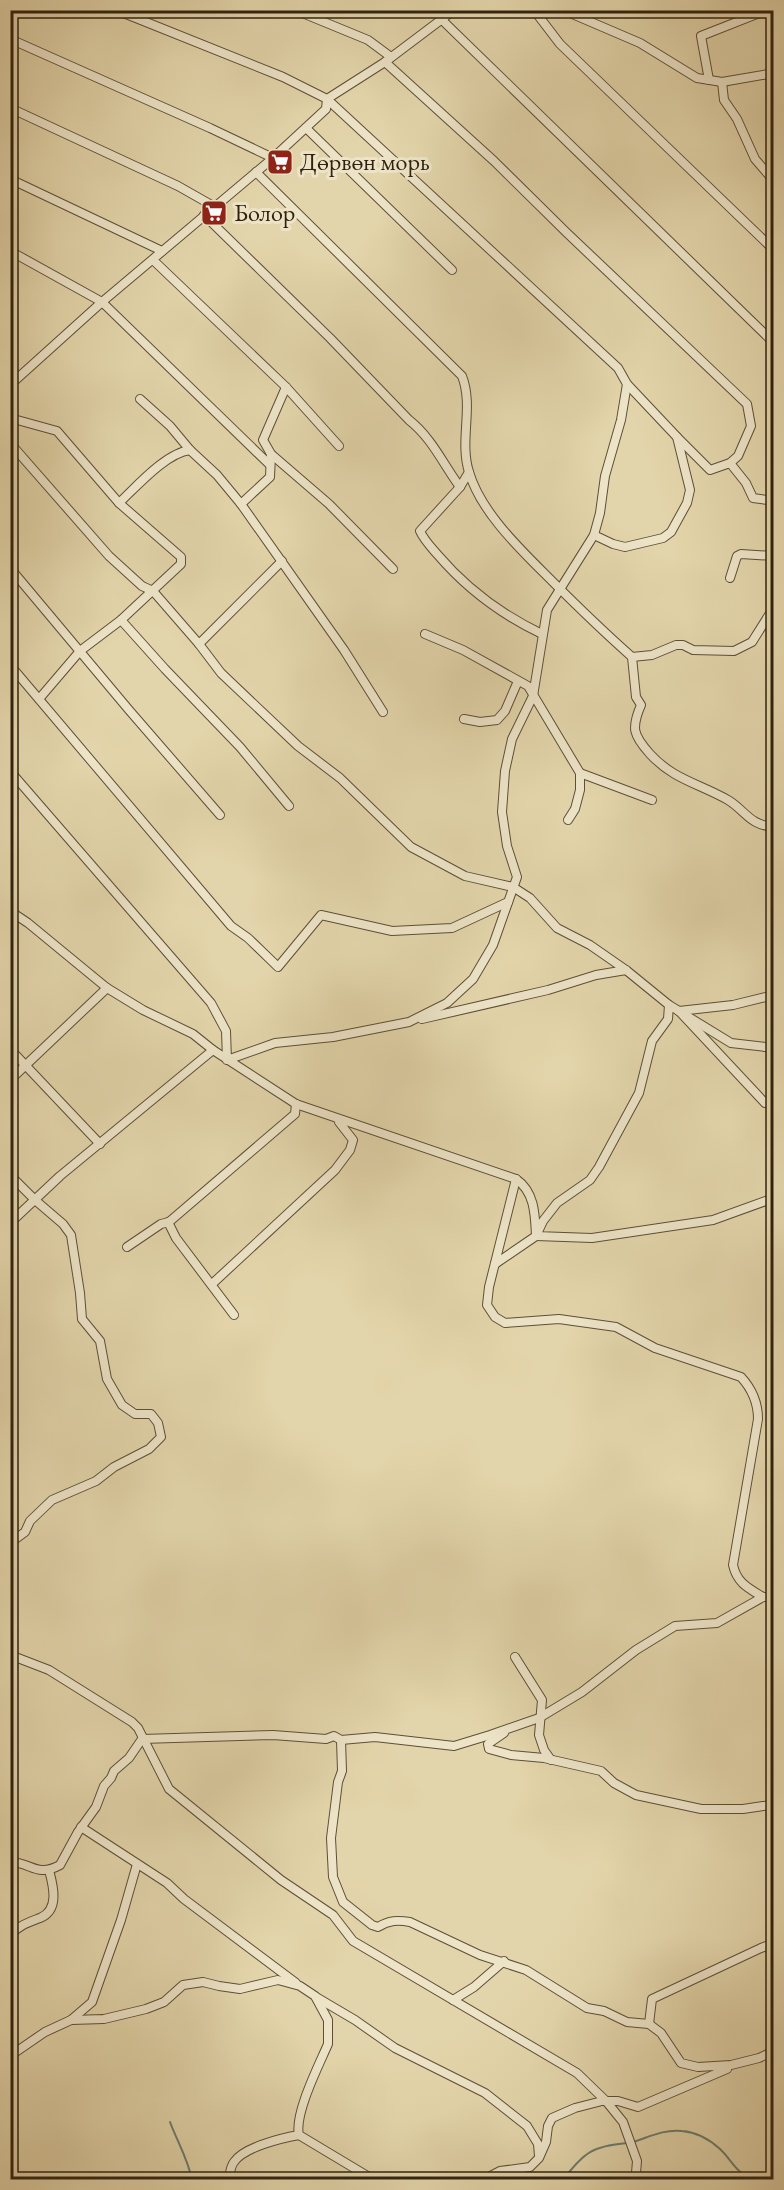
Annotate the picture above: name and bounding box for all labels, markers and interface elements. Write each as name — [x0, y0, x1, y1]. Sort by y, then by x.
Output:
place label: Дөрвөн морь — [300, 146, 430, 177]
supermarket icon: Дөрвөн морь — [265, 147, 295, 177]
place label: Болор — [234, 197, 295, 228]
supermarket icon: Болор — [199, 198, 229, 228]

